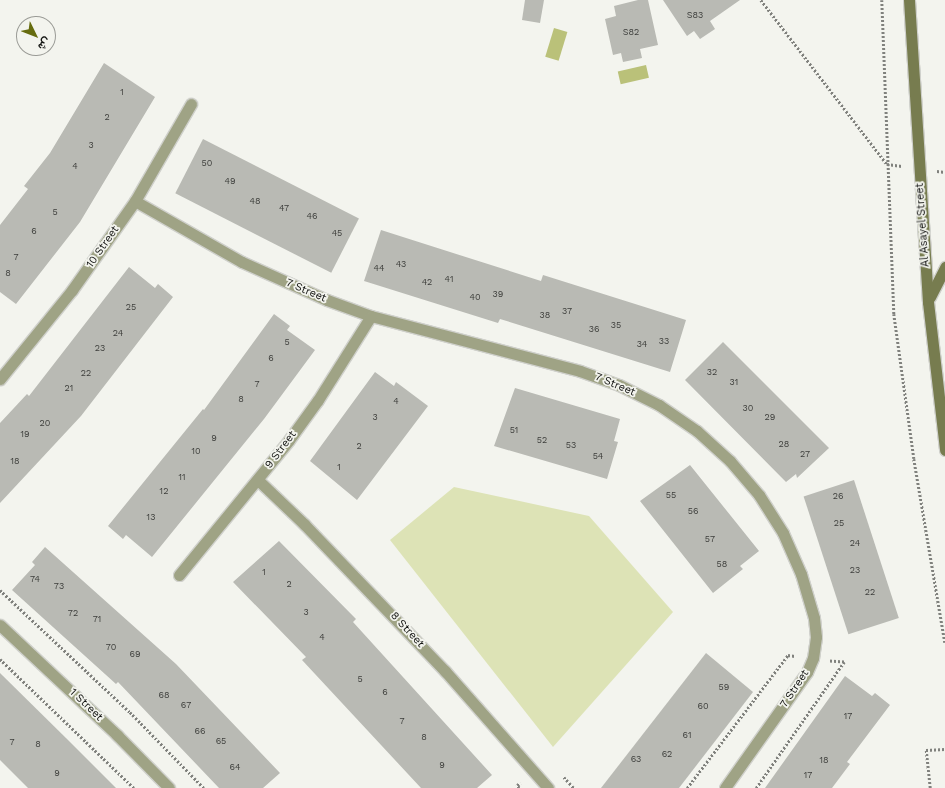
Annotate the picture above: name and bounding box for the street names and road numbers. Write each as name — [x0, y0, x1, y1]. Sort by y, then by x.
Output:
street label: Al Asayel Street — [913, 182, 933, 268]
street label: 10 Street — [84, 224, 122, 270]
street label: 7 Street — [284, 277, 328, 305]
street label: 7 Street — [593, 371, 637, 399]
street label: 9 Street — [263, 429, 299, 471]
street label: 8 Street — [387, 610, 427, 650]
street label: 7 Street — [778, 667, 812, 711]
street label: 1 Street — [67, 686, 105, 724]

